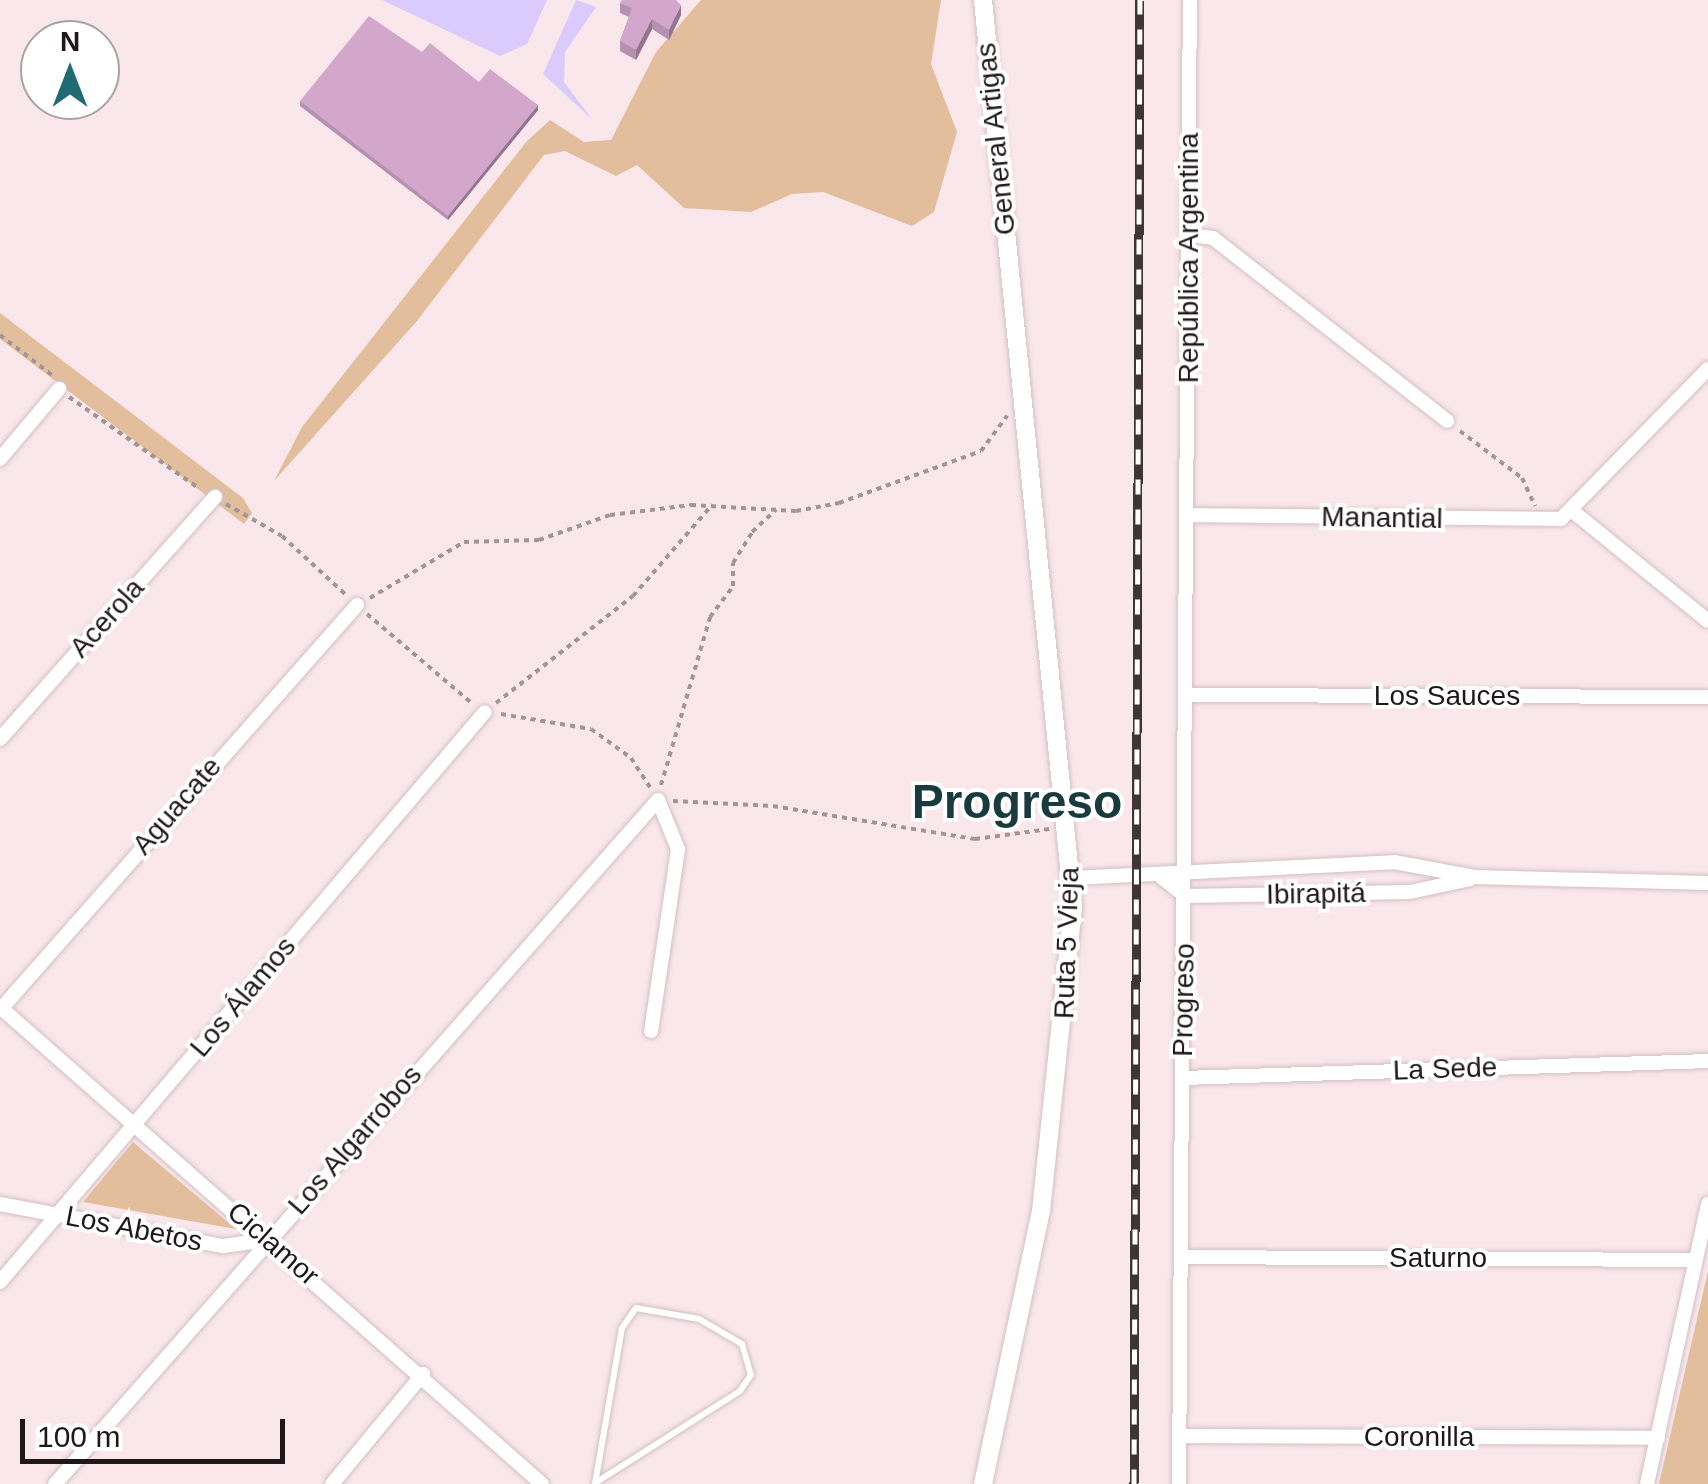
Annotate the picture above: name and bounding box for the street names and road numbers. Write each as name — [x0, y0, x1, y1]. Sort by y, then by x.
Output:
street label: General Artigas — [969, 41, 1023, 237]
street label: República Argentina — [1172, 132, 1206, 384]
street label: Manantial — [1321, 500, 1443, 536]
street label: Acerola — [63, 571, 151, 665]
street label: Los Sauces — [1374, 679, 1520, 713]
street label: Aguacate — [126, 750, 228, 862]
street label: Ruta 5 Vieja — [1048, 866, 1086, 1020]
street label: Ibirapitá — [1266, 876, 1366, 912]
street label: Los Álamos — [183, 930, 303, 1064]
street label: Progreso — [1166, 943, 1202, 1057]
street label: La Sede — [1392, 1050, 1498, 1088]
street label: Los Algarrobos — [281, 1058, 429, 1222]
street label: Ciclamor — [220, 1195, 326, 1293]
street label: Los Abetos — [62, 1199, 206, 1259]
street label: Saturno — [1389, 1241, 1487, 1275]
street label: Coronilla — [1364, 1420, 1474, 1454]

